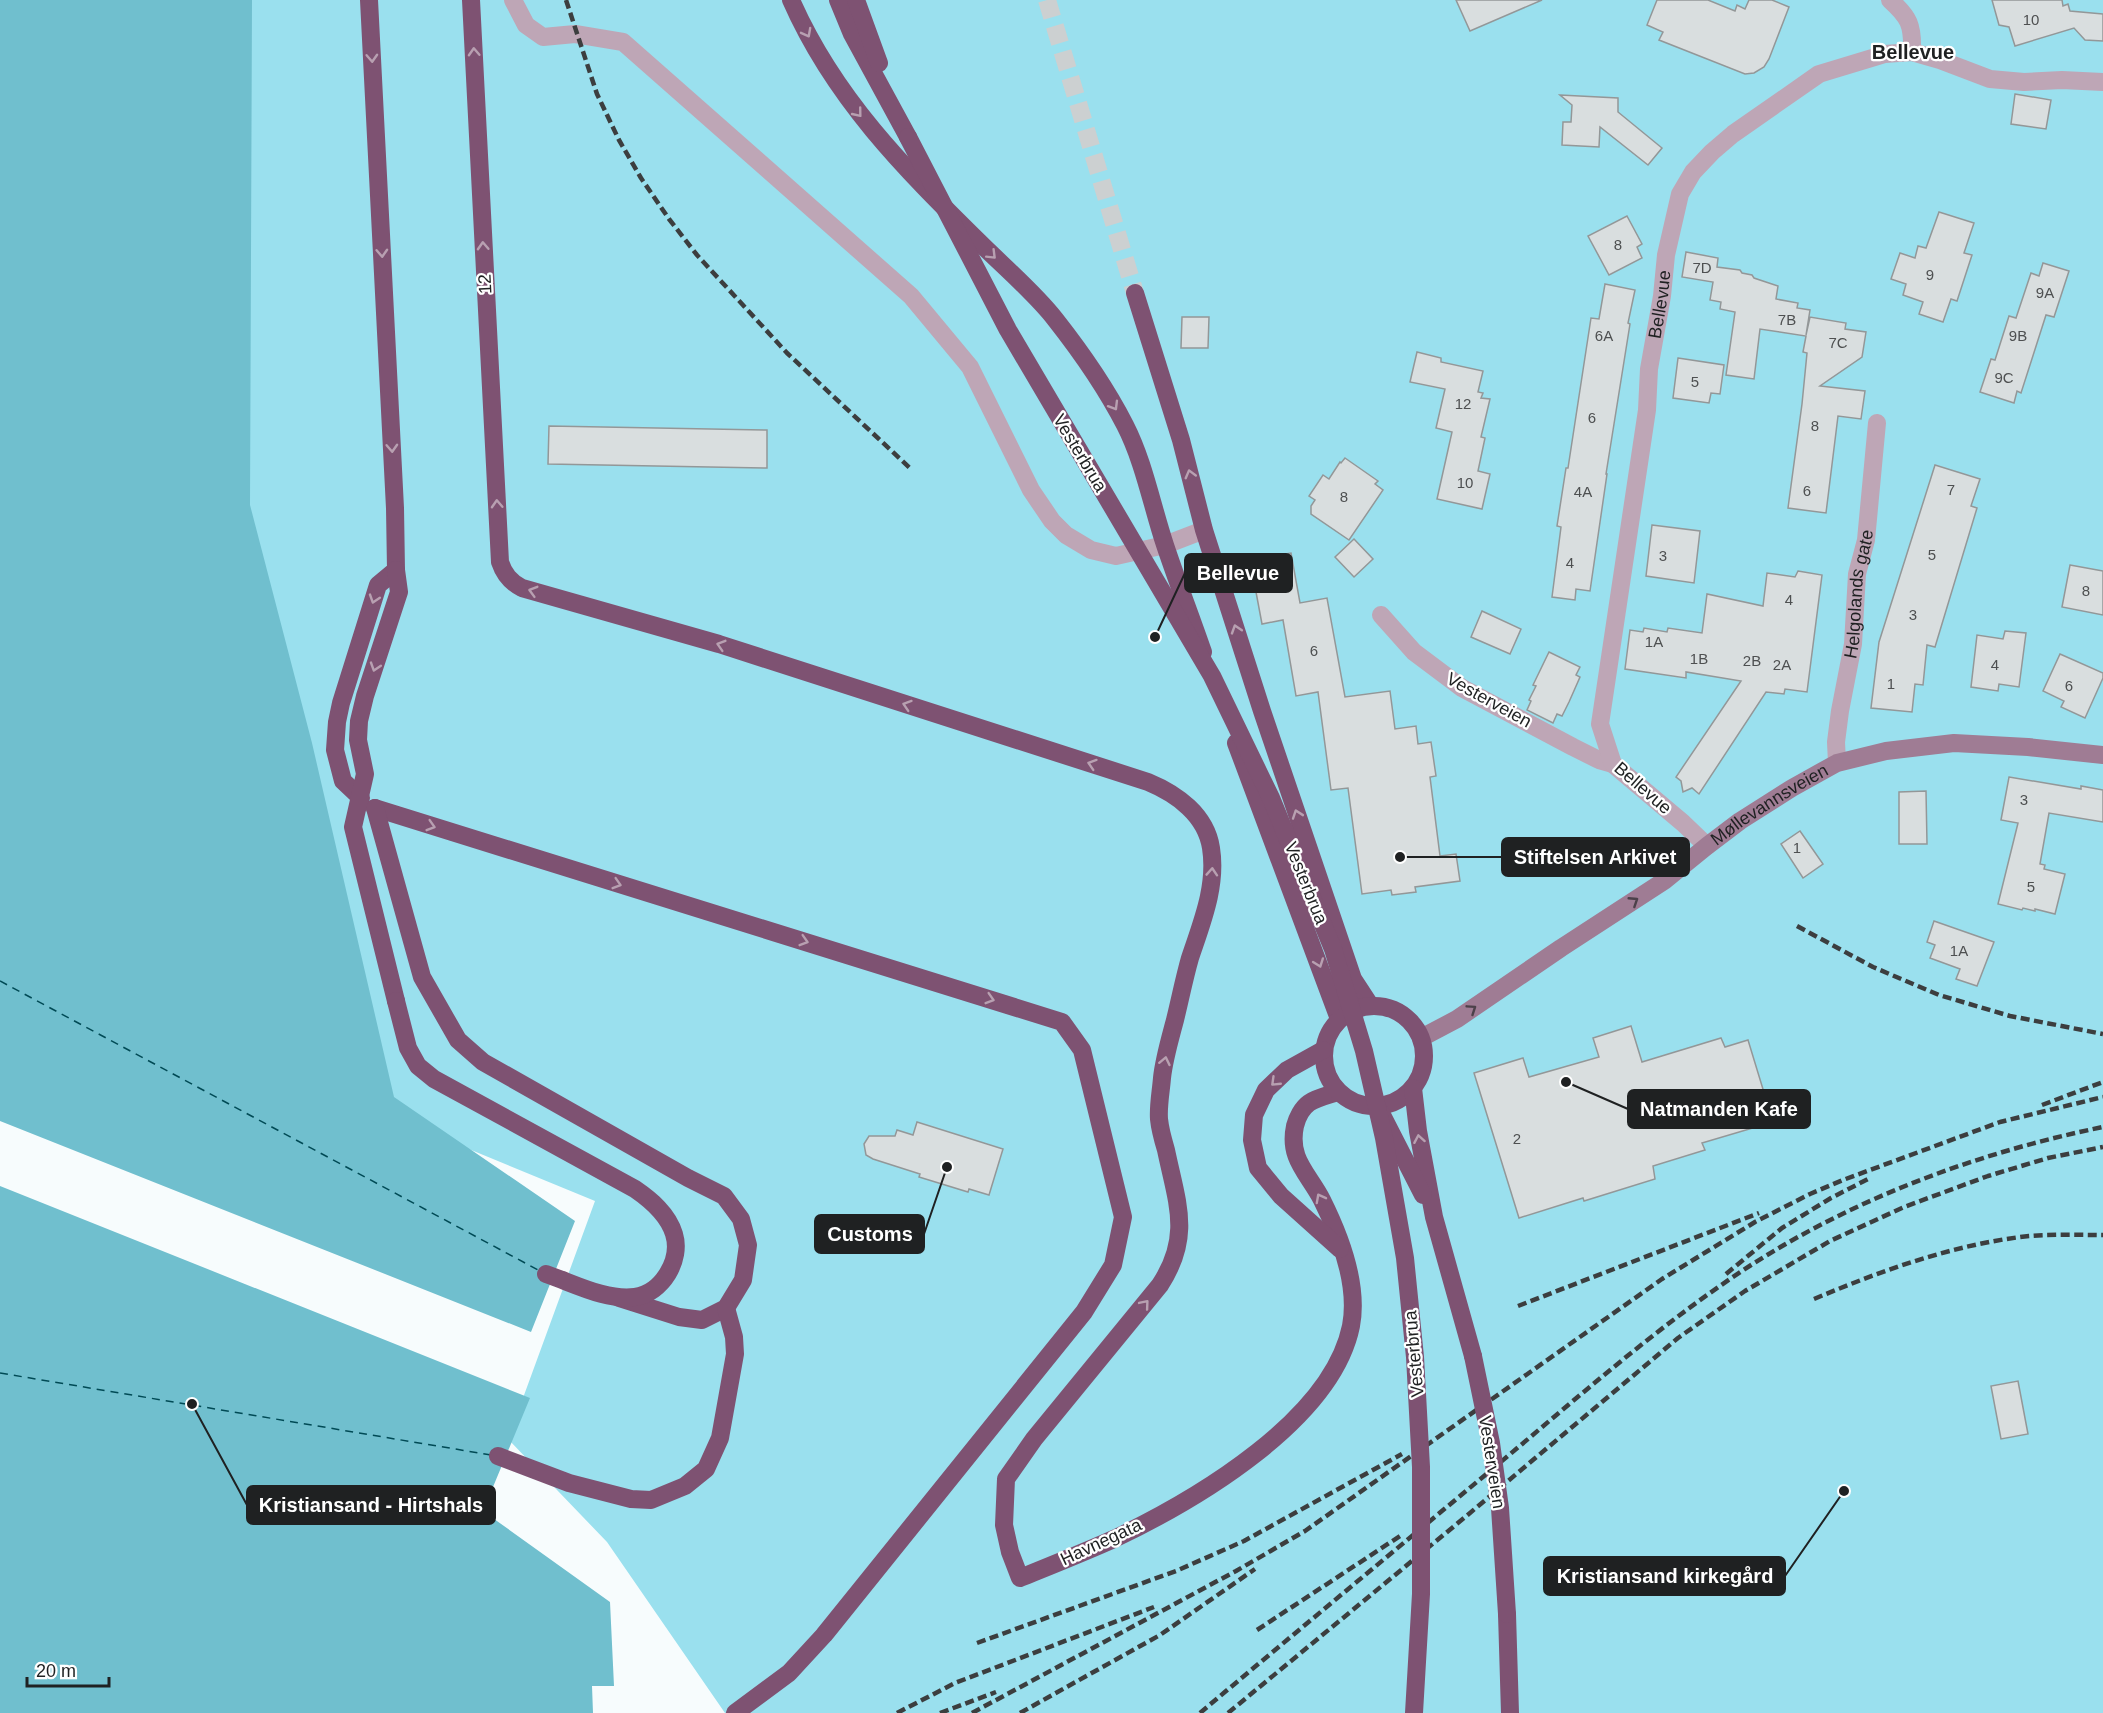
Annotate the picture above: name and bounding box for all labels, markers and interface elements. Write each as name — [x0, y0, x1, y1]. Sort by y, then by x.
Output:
house number: 10 — [2023, 11, 2039, 28]
one-way arrow — [800, 27, 811, 37]
district label: Bellevue — [1872, 41, 1954, 63]
one-way arrow — [467, 47, 480, 56]
one-way arrow — [366, 54, 379, 63]
one-way arrow — [851, 106, 862, 117]
house number: 8 — [1614, 236, 1622, 253]
one-way arrow — [477, 242, 490, 251]
one-way arrow — [985, 248, 995, 259]
one-way arrow — [376, 249, 389, 258]
house number: 7D — [1692, 259, 1712, 276]
house number: 9 — [1926, 266, 1934, 283]
street label: Bellevue — [1645, 269, 1674, 340]
street label: 12 — [474, 273, 496, 295]
house number: 9A — [2036, 284, 2054, 301]
house number: 7B — [1778, 311, 1796, 328]
house number: 6A — [1595, 327, 1613, 344]
house number: 9B — [2009, 327, 2027, 344]
house number: 7C — [1828, 334, 1848, 351]
house number: 9C — [1994, 369, 2014, 386]
house number: 5 — [1691, 373, 1699, 390]
house number: 12 — [1455, 395, 1471, 412]
one-way arrow — [1106, 400, 1118, 410]
house number: 6 — [1588, 409, 1596, 426]
street label: Vesterbrua — [1049, 411, 1111, 496]
house number: 8 — [1811, 417, 1819, 434]
one-way arrow — [385, 443, 398, 452]
one-way arrow — [1184, 469, 1197, 479]
house number: 10 — [1457, 474, 1473, 491]
house number: 7 — [1947, 481, 1955, 498]
house number: 6 — [1803, 482, 1811, 499]
house number: 4A — [1574, 483, 1592, 500]
house number: 8 — [1340, 488, 1348, 505]
one-way arrow — [490, 500, 503, 509]
street label: Helgolands gate — [1840, 529, 1877, 660]
house number: 5 — [1928, 546, 1936, 563]
house number: 3 — [1659, 547, 1667, 564]
callout: Bellevue — [1185, 554, 1292, 592]
house number: 4 — [1566, 554, 1574, 571]
text: Bellevue — [1197, 562, 1279, 584]
house number: 8 — [2082, 582, 2090, 599]
one-way arrow — [529, 586, 539, 599]
house number: 4 — [1785, 591, 1793, 608]
one-way arrow — [368, 593, 381, 604]
house number: 3 — [1909, 606, 1917, 623]
one-way arrow — [1231, 624, 1243, 635]
house number: 1A — [1645, 633, 1663, 650]
one-way arrow — [716, 640, 727, 652]
house number: 6 — [1310, 642, 1318, 659]
house number: 1B — [1690, 650, 1708, 667]
house number: 2B — [1743, 652, 1761, 669]
house number: 2A — [1773, 656, 1791, 673]
house number: 4 — [1991, 656, 1999, 673]
one-way arrow — [369, 661, 382, 672]
street label: Vesterveien — [1443, 668, 1535, 732]
house number: 1 — [1887, 675, 1895, 692]
house number: 6 — [2065, 677, 2073, 694]
one-way arrow — [902, 699, 913, 712]
street label: Bellevue — [1610, 758, 1676, 818]
one-way arrow — [1087, 759, 1098, 771]
street label: Møllevannsveien — [1707, 760, 1831, 849]
house number: 3 — [2020, 791, 2028, 808]
one-way arrow — [1292, 809, 1305, 820]
one-way arrow — [425, 819, 436, 831]
callout: Stiftelsen Arkivet — [1502, 838, 1689, 876]
street label: Vesterbrua — [1280, 839, 1332, 928]
house number: 1 — [1793, 839, 1801, 856]
text: Stiftelsen Arkivet — [1514, 846, 1677, 868]
one-way arrow — [1205, 868, 1218, 877]
one-way arrow — [611, 876, 622, 889]
house number: 5 — [2027, 878, 2035, 895]
one-way arrow — [1627, 897, 1638, 908]
one-way arrow — [798, 934, 809, 947]
house number: 1A — [1950, 942, 1968, 959]
one-way arrow — [1312, 956, 1324, 967]
one-way arrow — [984, 992, 995, 1004]
one-way arrow — [1465, 1005, 1476, 1016]
one-way arrow — [1158, 1056, 1171, 1066]
one-way arrow — [1271, 1074, 1282, 1085]
callout: Natmanden Kafe — [1628, 1090, 1810, 1128]
text: Natmanden Kafe — [1640, 1098, 1798, 1120]
house number: 2 — [1513, 1130, 1521, 1147]
one-way arrow — [1413, 1134, 1426, 1144]
one-way arrow — [1316, 1194, 1327, 1204]
callout: Customs — [815, 1215, 924, 1253]
text: Customs — [827, 1223, 913, 1245]
one-way arrow — [1138, 1300, 1149, 1311]
street label: Vesterbrua — [1400, 1309, 1428, 1398]
street label: Vesterveien — [1475, 1414, 1509, 1510]
callout: Kristiansand - Hirtshals — [247, 1486, 495, 1524]
text: Kristiansand - Hirtshals — [259, 1494, 483, 1516]
street label: Havnegata — [1057, 1514, 1146, 1569]
callout: Kristiansand kirkegård — [1544, 1557, 1785, 1595]
text: Kristiansand kirkegård — [1557, 1565, 1773, 1587]
scale bar — [27, 1650, 110, 1688]
text: 20 m — [36, 1661, 76, 1681]

